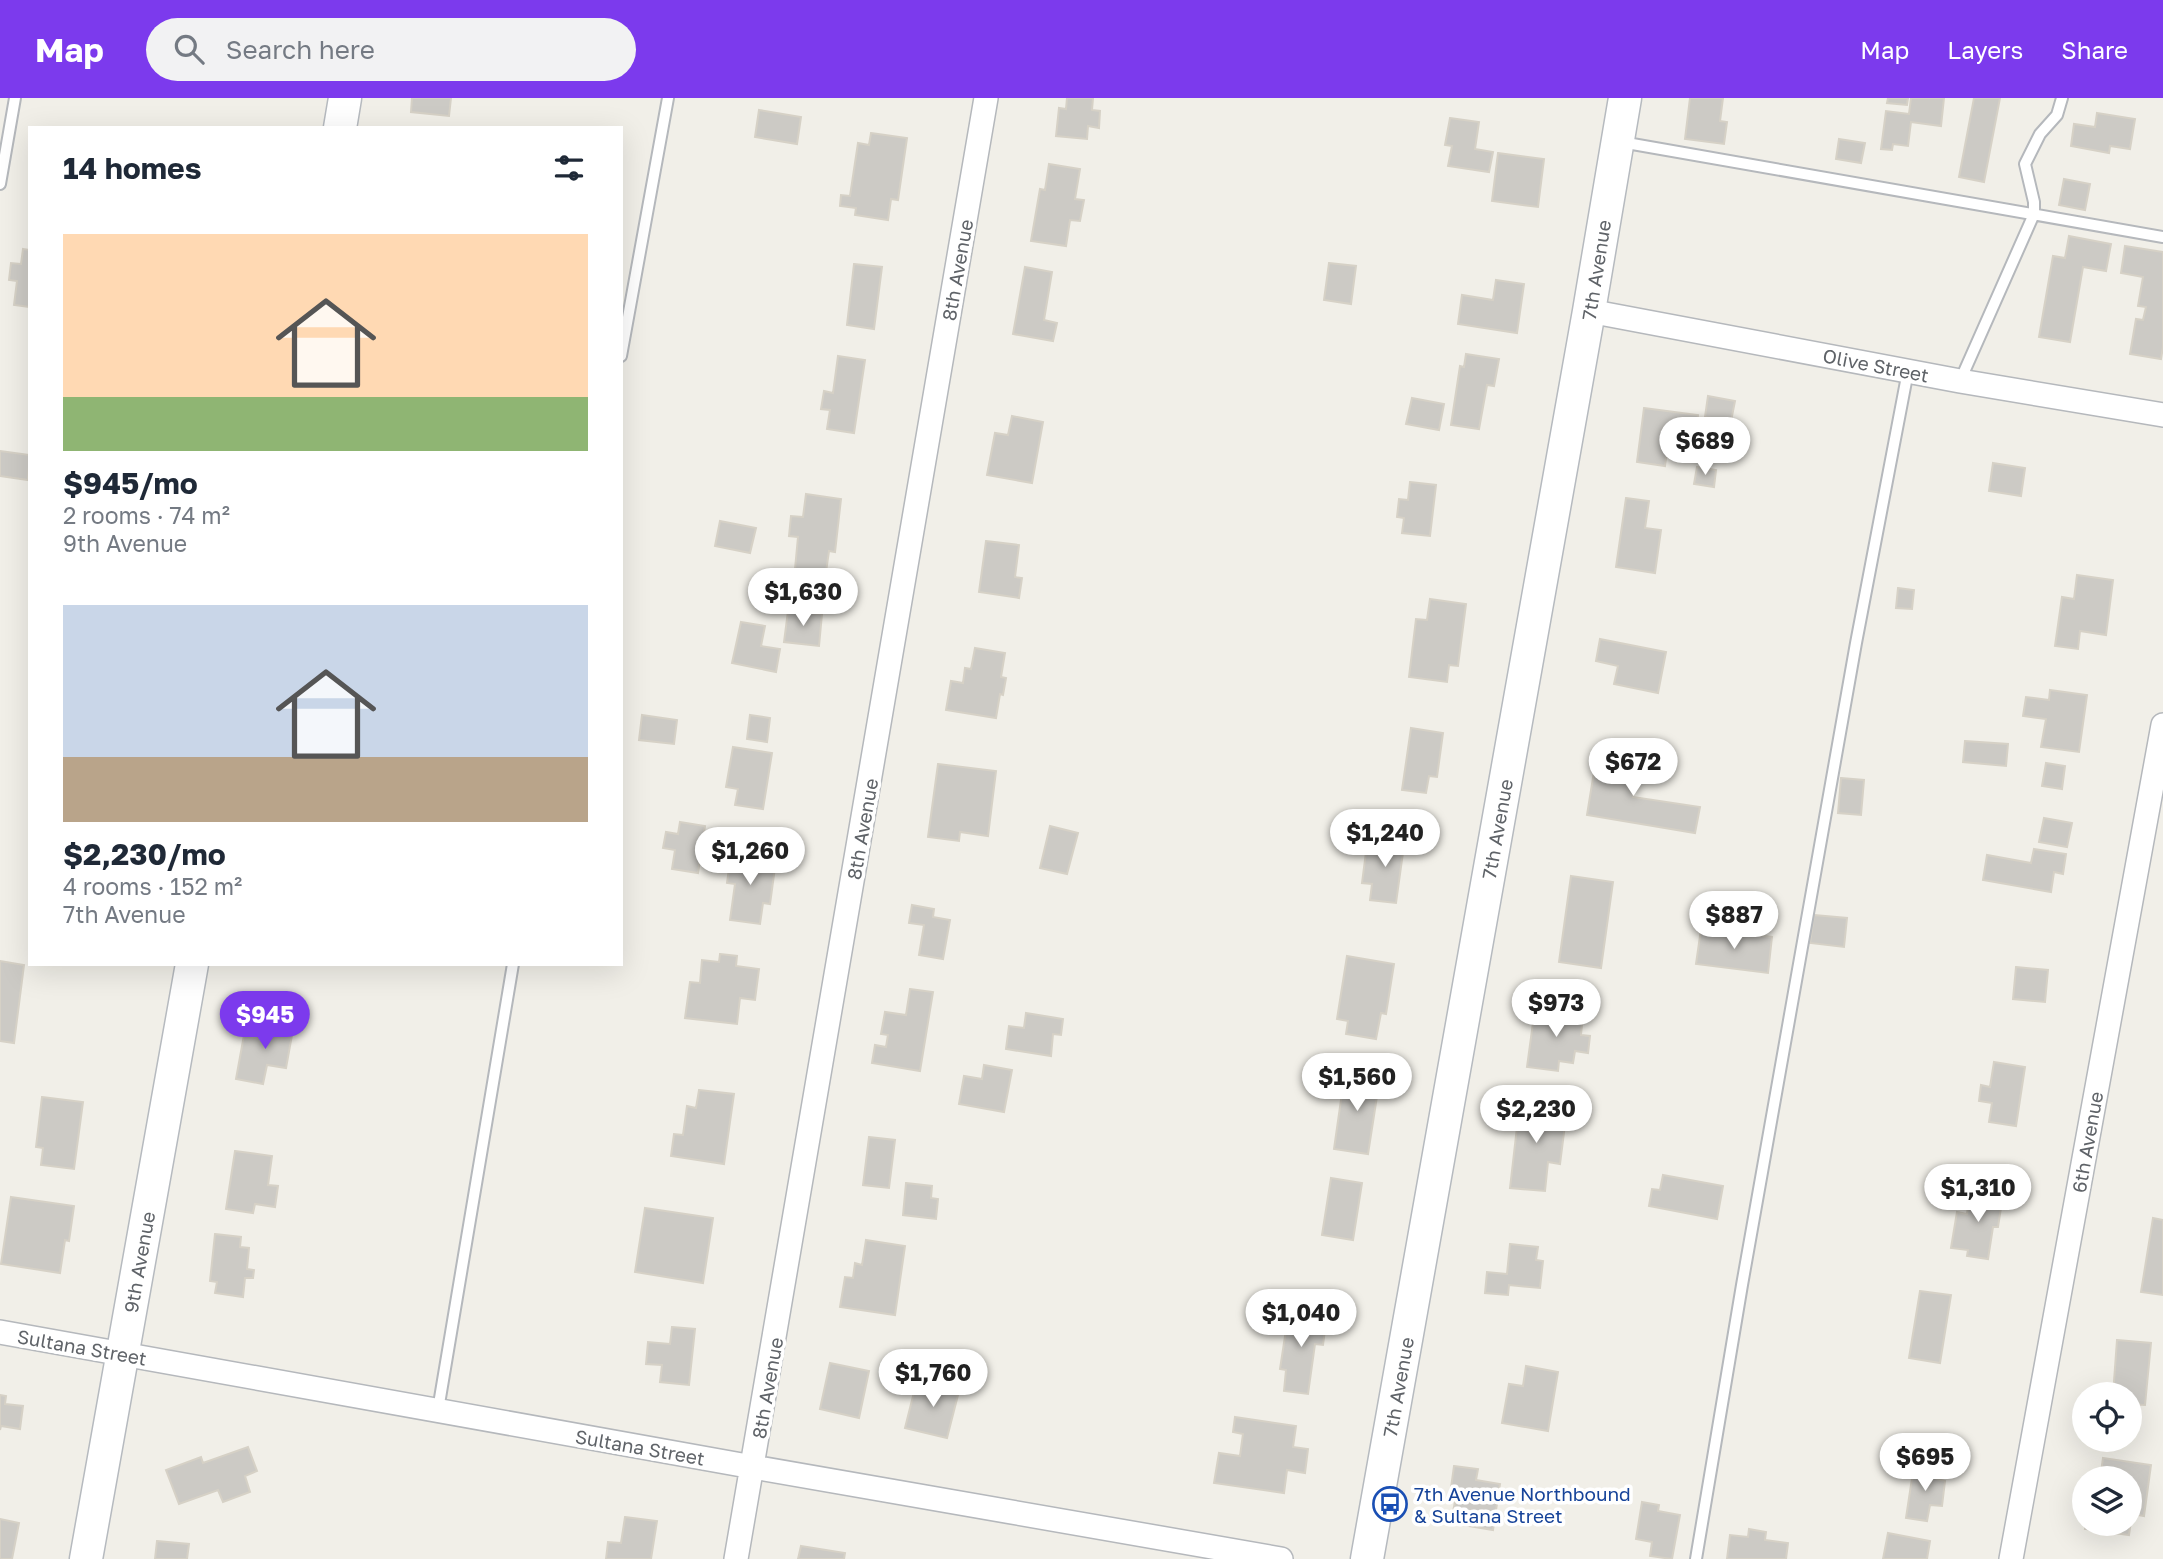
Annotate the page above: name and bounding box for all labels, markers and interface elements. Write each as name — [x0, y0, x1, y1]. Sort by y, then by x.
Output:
search box — [146, 18, 636, 81]
text: Map — [35, 30, 104, 69]
icon: search — [170, 30, 208, 68]
text: Search here — [226, 34, 375, 65]
text: Map — [1860, 35, 1909, 64]
text: Layers — [1947, 35, 2023, 64]
text: Share — [2061, 35, 2128, 64]
icon: filters — [550, 149, 588, 187]
text: 14 homes — [63, 150, 202, 186]
street label: 8th Avenue — [937, 217, 977, 323]
street label: 7th Avenue — [1577, 218, 1615, 322]
icon: home — [263, 280, 389, 406]
street label: Olive Street — [1821, 343, 1931, 387]
pin: $689 — [1664, 418, 1746, 477]
text: $689 — [1675, 426, 1735, 454]
text: $945/mo — [63, 465, 198, 501]
text: 2 rooms · 74 m² — [63, 501, 230, 529]
text: 9th Avenue — [63, 529, 187, 557]
pin: $1,630 — [746, 568, 860, 628]
text: $1,630 — [764, 577, 842, 605]
icon: home — [263, 651, 389, 777]
pin: $672 — [1592, 738, 1674, 798]
text: $672 — [1605, 747, 1661, 775]
street label: 8th Avenue — [842, 776, 882, 882]
street label: 7th Avenue — [1477, 777, 1517, 881]
pin: $1,240 — [1328, 810, 1442, 869]
text: $1,240 — [1346, 818, 1424, 846]
pin: $1,260 — [693, 828, 807, 887]
text: $2,230/mo — [63, 836, 226, 872]
text: $1,260 — [711, 836, 789, 864]
text: 4 rooms · 152 m² — [63, 872, 242, 900]
pin: $887 — [1693, 892, 1775, 951]
text: 7th Avenue — [63, 900, 185, 928]
text: $887 — [1705, 900, 1763, 928]
pin: $973 — [1515, 979, 1597, 1039]
text: $973 — [1528, 988, 1584, 1016]
pin: $945 — [224, 992, 306, 1051]
text: $945 — [236, 1000, 294, 1028]
pin: $1,560 — [1300, 1054, 1414, 1113]
text: $1,560 — [1318, 1062, 1396, 1090]
pin: $2,230 — [1479, 1086, 1593, 1145]
street label: 6th Avenue — [2067, 1089, 2107, 1195]
text: $2,230 — [1496, 1094, 1576, 1122]
pin: $1,310 — [1921, 1164, 2035, 1224]
text: $1,310 — [1940, 1173, 2016, 1201]
street label: 9th Avenue — [119, 1209, 159, 1315]
pin: $1,040 — [1244, 1290, 1358, 1349]
text: $1,040 — [1262, 1298, 1340, 1326]
street label: Sultana Street — [15, 1324, 149, 1370]
street label: 8th Avenue — [747, 1335, 787, 1441]
street label: 7th Avenue — [1378, 1335, 1418, 1439]
pin: $1,760 — [876, 1350, 990, 1409]
text: $1,760 — [895, 1358, 971, 1386]
map controls — [2072, 1382, 2142, 1536]
button: locate — [2072, 1382, 2142, 1452]
street label: Sultana Street — [573, 1424, 707, 1470]
pin: $695 — [1884, 1434, 1966, 1493]
text: $695 — [1896, 1442, 1954, 1470]
button: layers — [2072, 1466, 2142, 1536]
place label: 7th Avenue Northbound & Sultana Street — [1414, 1482, 1631, 1527]
bus stop icon: 7th Avenue Northbound & Sultana Street — [1371, 1485, 1409, 1523]

